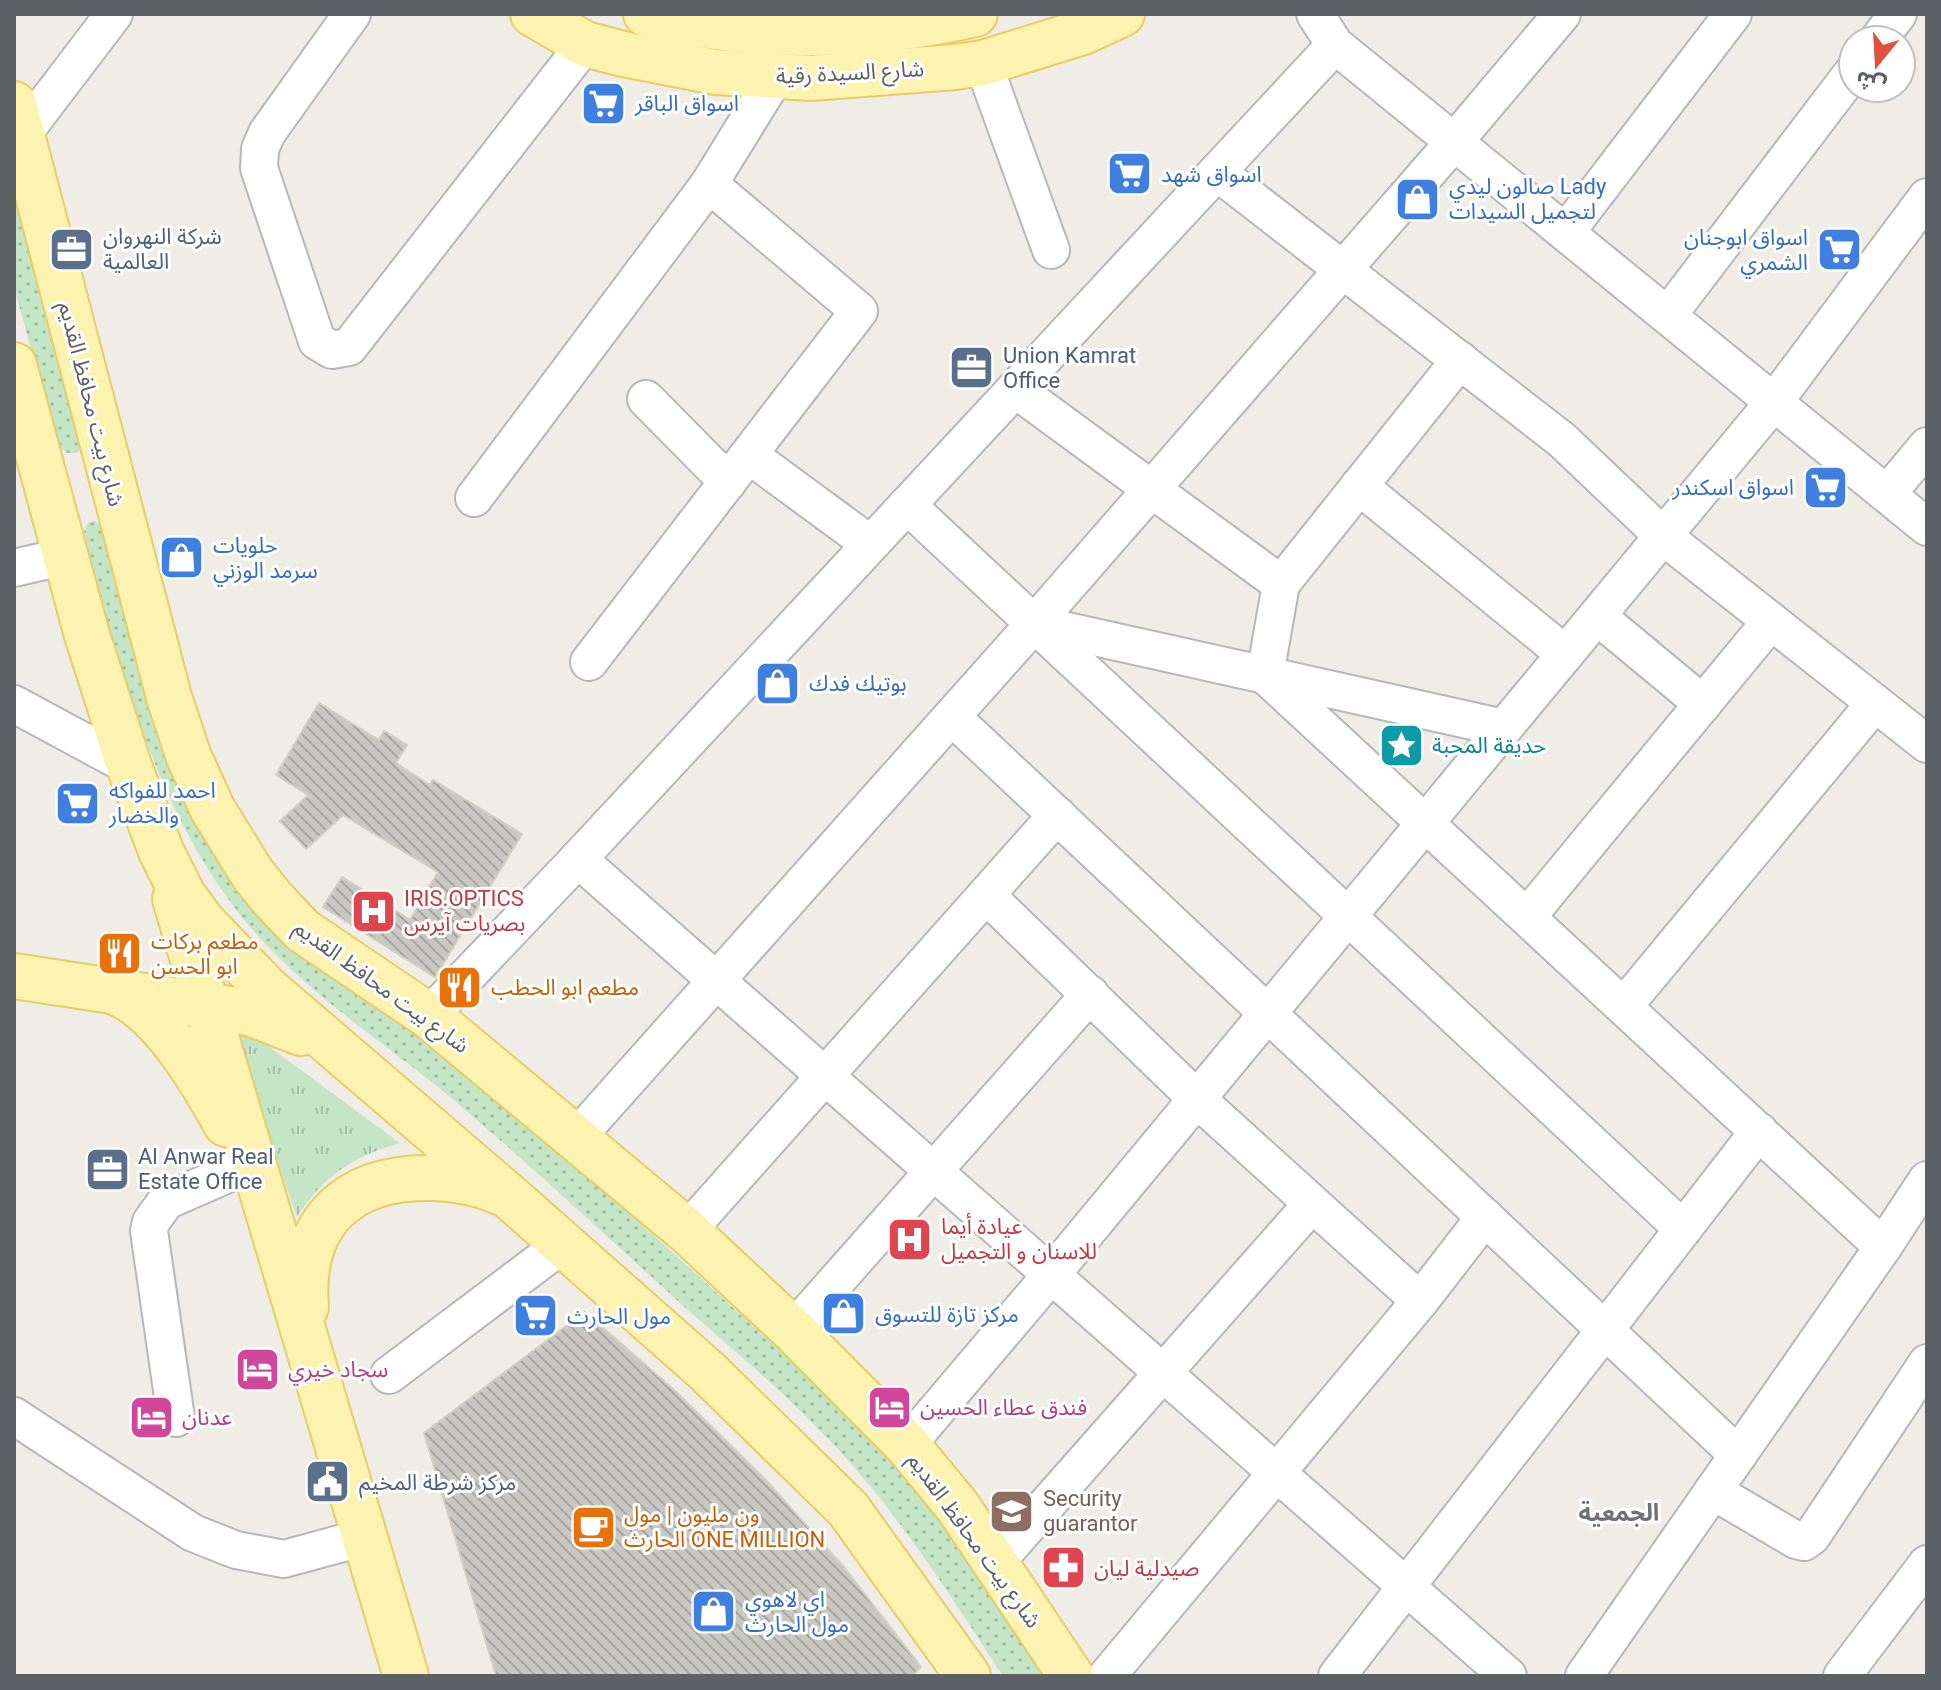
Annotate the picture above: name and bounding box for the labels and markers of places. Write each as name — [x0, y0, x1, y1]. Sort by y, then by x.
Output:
supermarket icon: اسواق الباقر — [580, 79, 628, 127]
place label: اسواق الباقر — [634, 91, 739, 116]
supermarket icon: اسواق شهد — [1106, 150, 1154, 198]
place label: اسواق شهد — [1161, 162, 1262, 187]
place label: صالون ليدي Lady لتجميل السيدات — [1449, 174, 1607, 224]
shop icon: صالون ليدي Lady لتجميل السيدات — [1394, 175, 1442, 223]
place label: شركة النهروان العالمية — [103, 224, 222, 274]
office icon: شركة النهروان العالمية — [48, 225, 96, 273]
place label: اسواق ابوجنان الشمري — [1684, 225, 1808, 279]
supermarket icon: اسواق ابوجنان الشمري — [1815, 226, 1863, 274]
place label: Union Kamrat Office — [1003, 343, 1136, 393]
office icon: Union Kamrat Office — [948, 344, 996, 392]
supermarket icon: اسواق اسكندر — [1801, 463, 1849, 511]
place label: اسواق اسكندر — [1671, 475, 1794, 501]
place label: حلويات سرمد الوزني — [213, 533, 318, 587]
shop icon: حلويات سرمد الوزني — [158, 534, 206, 582]
shop icon: بوتيك فدك — [754, 659, 802, 707]
place label: بوتيك فدك — [809, 671, 907, 696]
place icon: حديقة المحبة — [1377, 721, 1425, 769]
place label: حديقة المحبة — [1432, 733, 1546, 758]
place label: احمد للفواكه والخضار — [108, 778, 216, 829]
supermarket icon: احمد للفواكه والخضار — [54, 779, 102, 827]
place label: IRIS.OPTICS بصريات آيرس — [404, 886, 526, 936]
hospital icon: IRIS.OPTICS بصريات آيرس — [349, 887, 397, 935]
place label: مطعم بركات ابو الحسن — [151, 929, 259, 979]
restaurant icon: مطعم بركات ابو الحسن — [96, 930, 144, 978]
restaurant icon: مطعم ابو الحطب — [436, 963, 484, 1011]
place label: مطعم ابو الحطب — [491, 975, 639, 1004]
place label: Al Anwar Real Estate Office — [138, 1144, 274, 1194]
office icon: Al Anwar Real Estate Office — [83, 1145, 131, 1193]
place label: عيادة أيما للاسنان و التجميل — [941, 1213, 1097, 1264]
hospital icon: عيادة أيما للاسنان و التجميل — [886, 1215, 934, 1263]
shop icon: مركز تازة للتسوق — [820, 1290, 868, 1338]
supermarket icon: مول الحارث — [512, 1292, 560, 1340]
place label: مركز تازة للتسوق — [875, 1302, 1019, 1328]
place label: مول الحارث — [567, 1304, 671, 1330]
hotel icon: سجاد خيري — [233, 1345, 281, 1393]
place label: سجاد خيري — [288, 1357, 388, 1386]
hotel icon: فندق عطاء الحسين — [865, 1383, 913, 1431]
hotel icon: عدنان — [127, 1393, 175, 1441]
place label: فندق عطاء الحسين — [920, 1395, 1087, 1420]
place label: عدنان — [182, 1405, 232, 1430]
public building icon: مركز شرطة المخيم — [304, 1458, 352, 1506]
place label: مركز شرطة المخيم — [359, 1470, 516, 1499]
place label: Security guarantor — [1043, 1486, 1138, 1536]
school or university icon: Security guarantor — [988, 1487, 1036, 1535]
place label: ون مليون | مول الحارث ONE MILLION — [624, 1502, 825, 1553]
cafe icon: ون مليون | مول الحارث ONE MILLION — [569, 1503, 617, 1551]
pharmacy icon: صيدلية ليان — [1039, 1544, 1087, 1592]
place label: صيدلية ليان — [1094, 1556, 1199, 1581]
place label: اي لاهوي مول الحارث — [745, 1587, 849, 1638]
shop icon: اي لاهوي مول الحارث — [690, 1588, 738, 1636]

